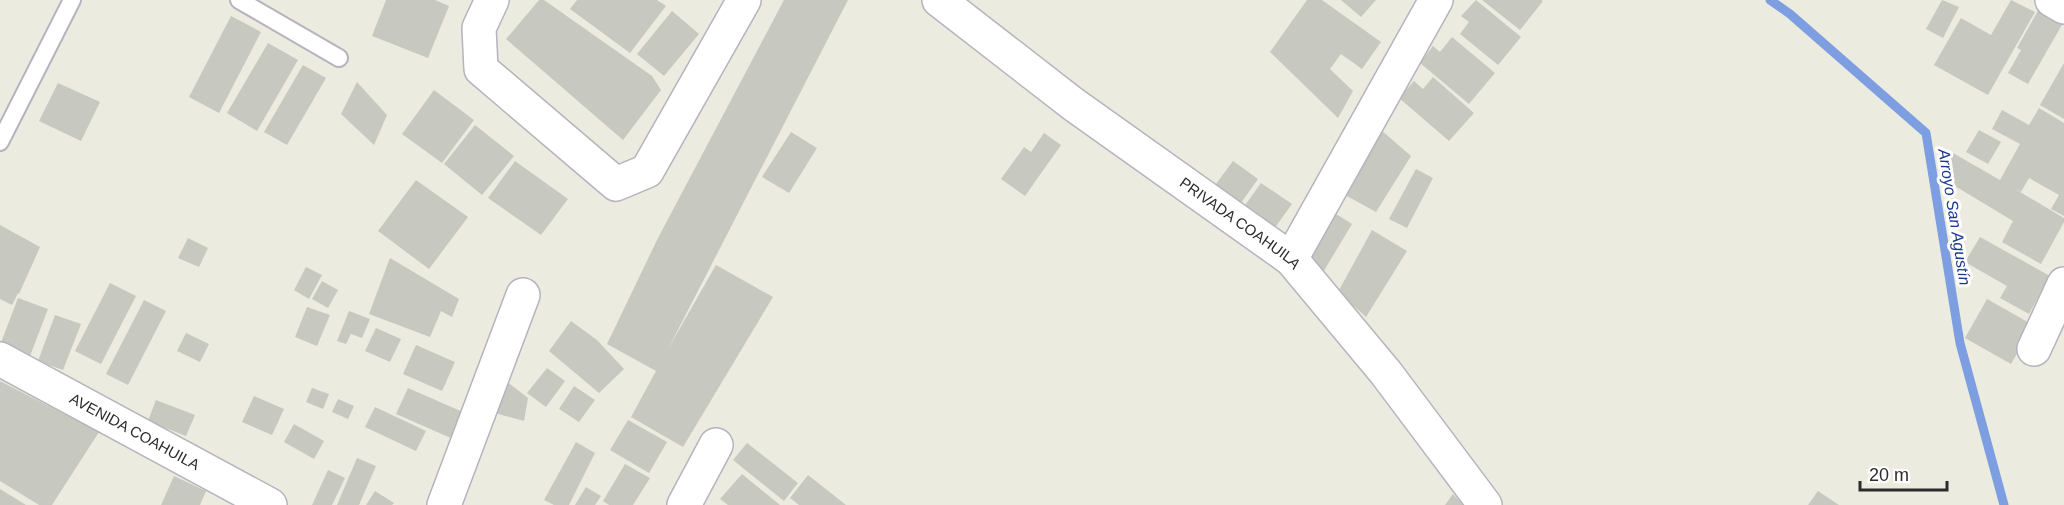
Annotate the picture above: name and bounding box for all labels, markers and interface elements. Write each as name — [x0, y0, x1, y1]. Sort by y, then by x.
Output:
water label: Arroyo San Agustín — [1935, 147, 1974, 287]
street label: PRIVADA COAHUILA — [1177, 174, 1305, 272]
street label: AVENIDA COAHUILA — [67, 389, 203, 473]
scale bar — [1860, 454, 1947, 492]
text: 20 m — [1869, 465, 1909, 485]

